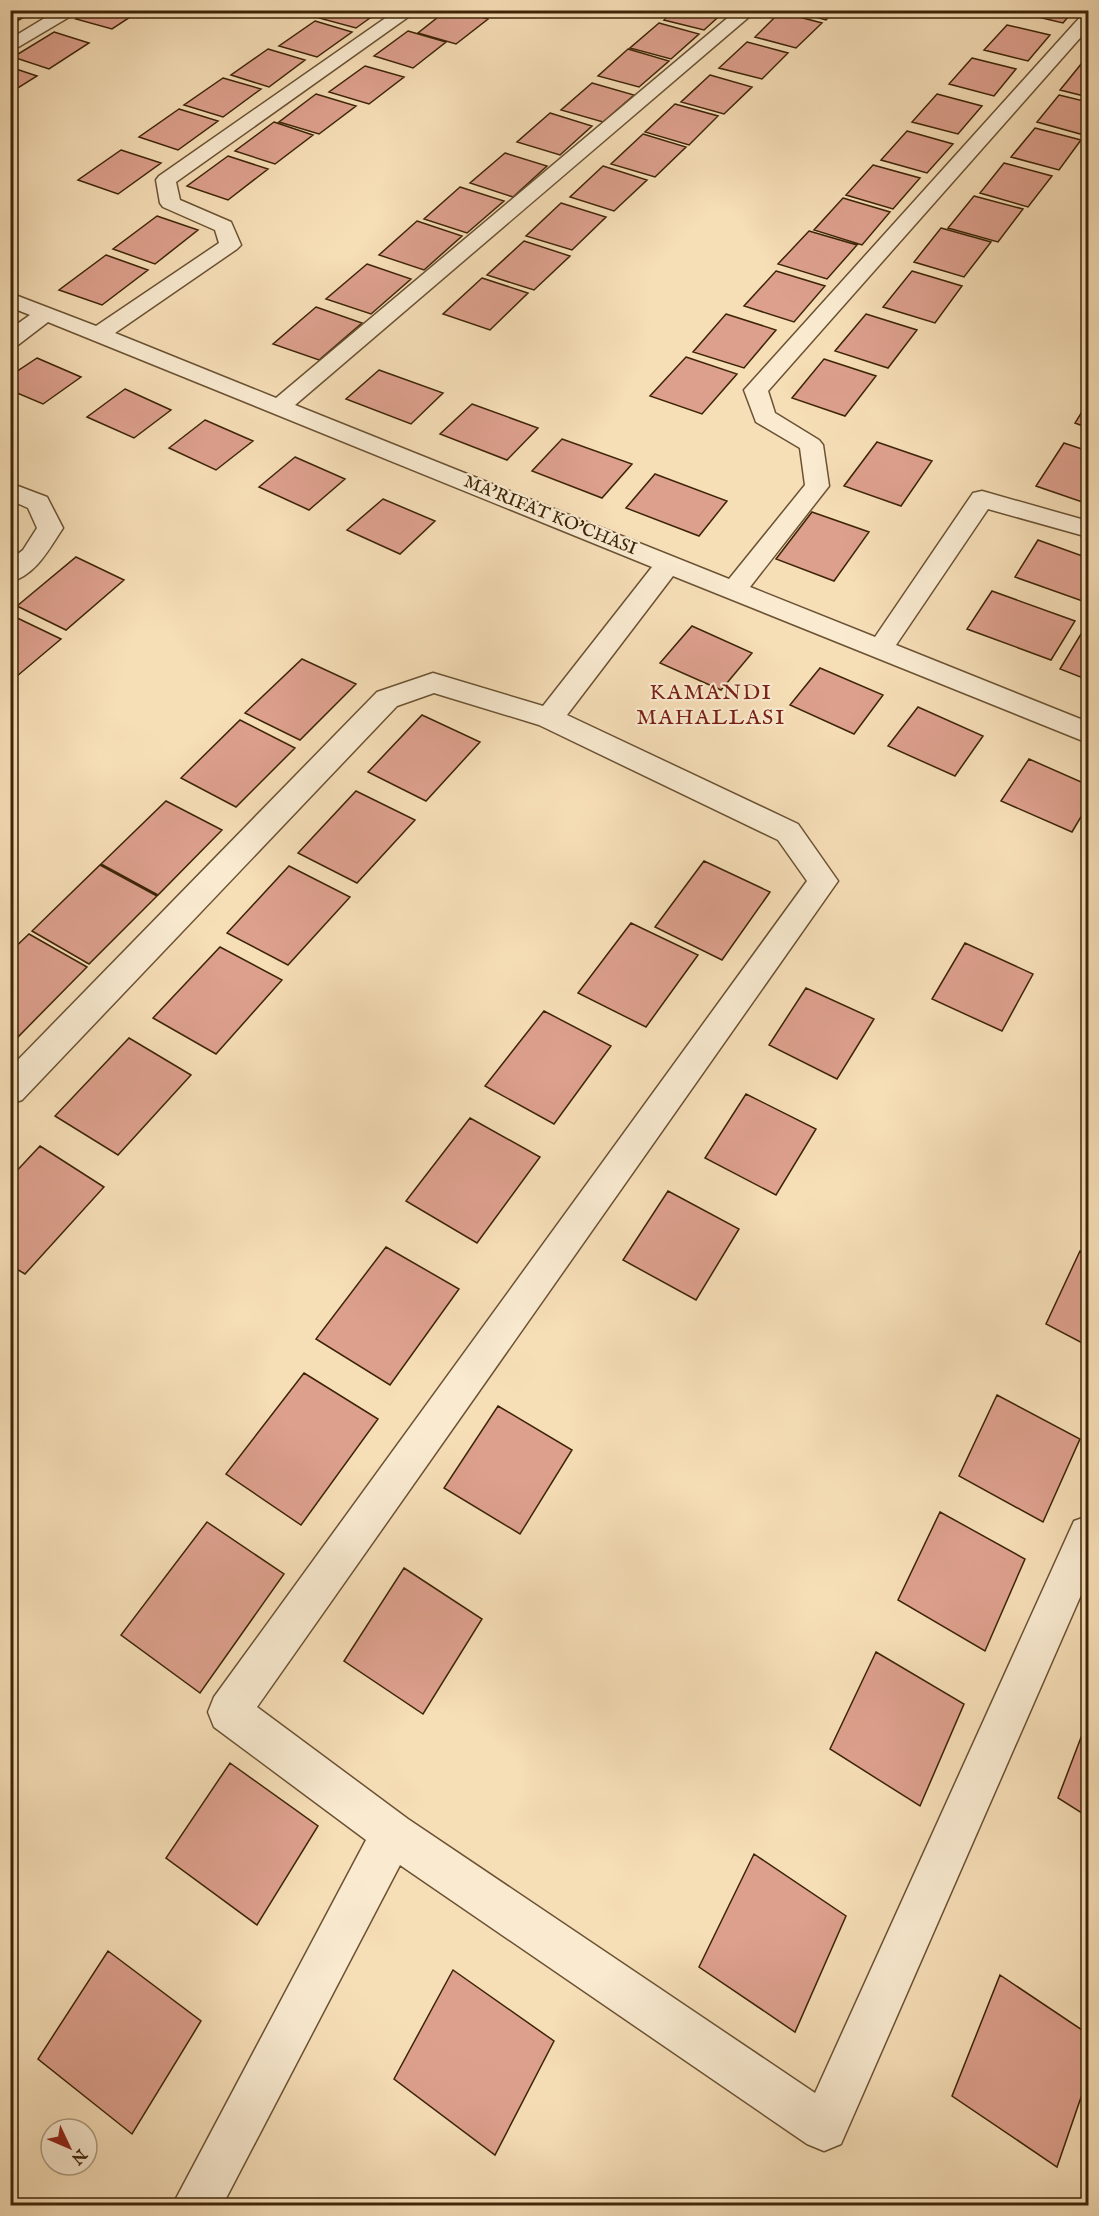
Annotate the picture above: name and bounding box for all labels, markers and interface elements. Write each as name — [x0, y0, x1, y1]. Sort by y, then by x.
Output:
street label: MA'RIFAT KO'CHASI — [460, 471, 640, 561]
district label: KAMANDI MAHALLASI — [636, 679, 786, 732]
north arrow — [39, 2117, 99, 2177]
text: N — [66, 2143, 91, 2168]

